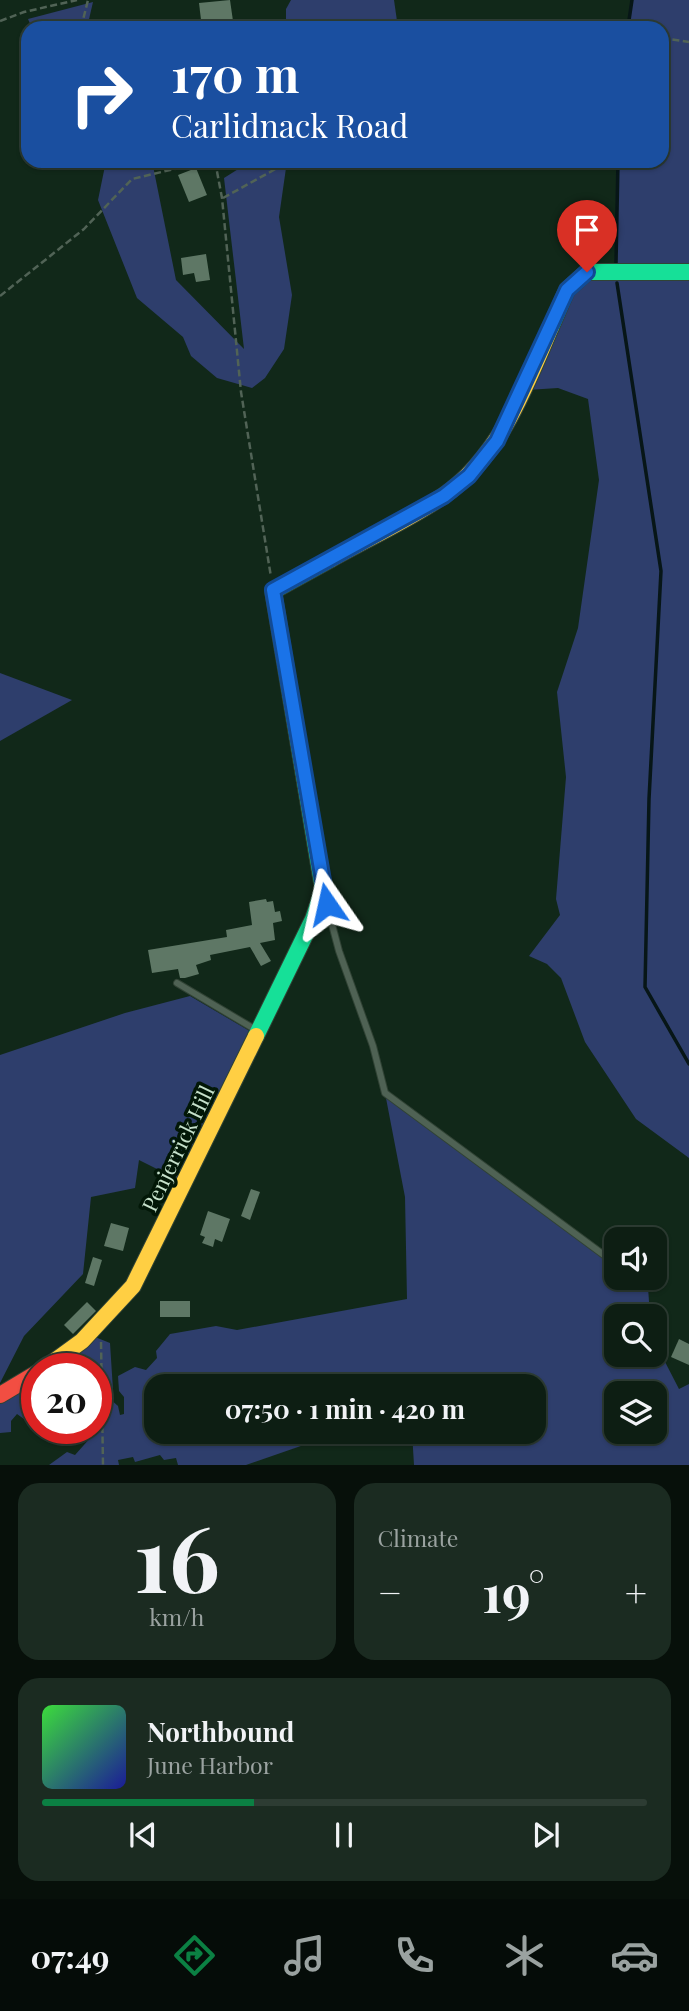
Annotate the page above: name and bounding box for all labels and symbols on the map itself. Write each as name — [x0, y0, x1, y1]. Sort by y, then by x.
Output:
pin — [557, 200, 617, 272]
position arrow — [290, 867, 364, 941]
street label: Penjerrick Hill — [134, 1080, 220, 1216]
speed limit sign: 20 — [21, 1353, 112, 1444]

